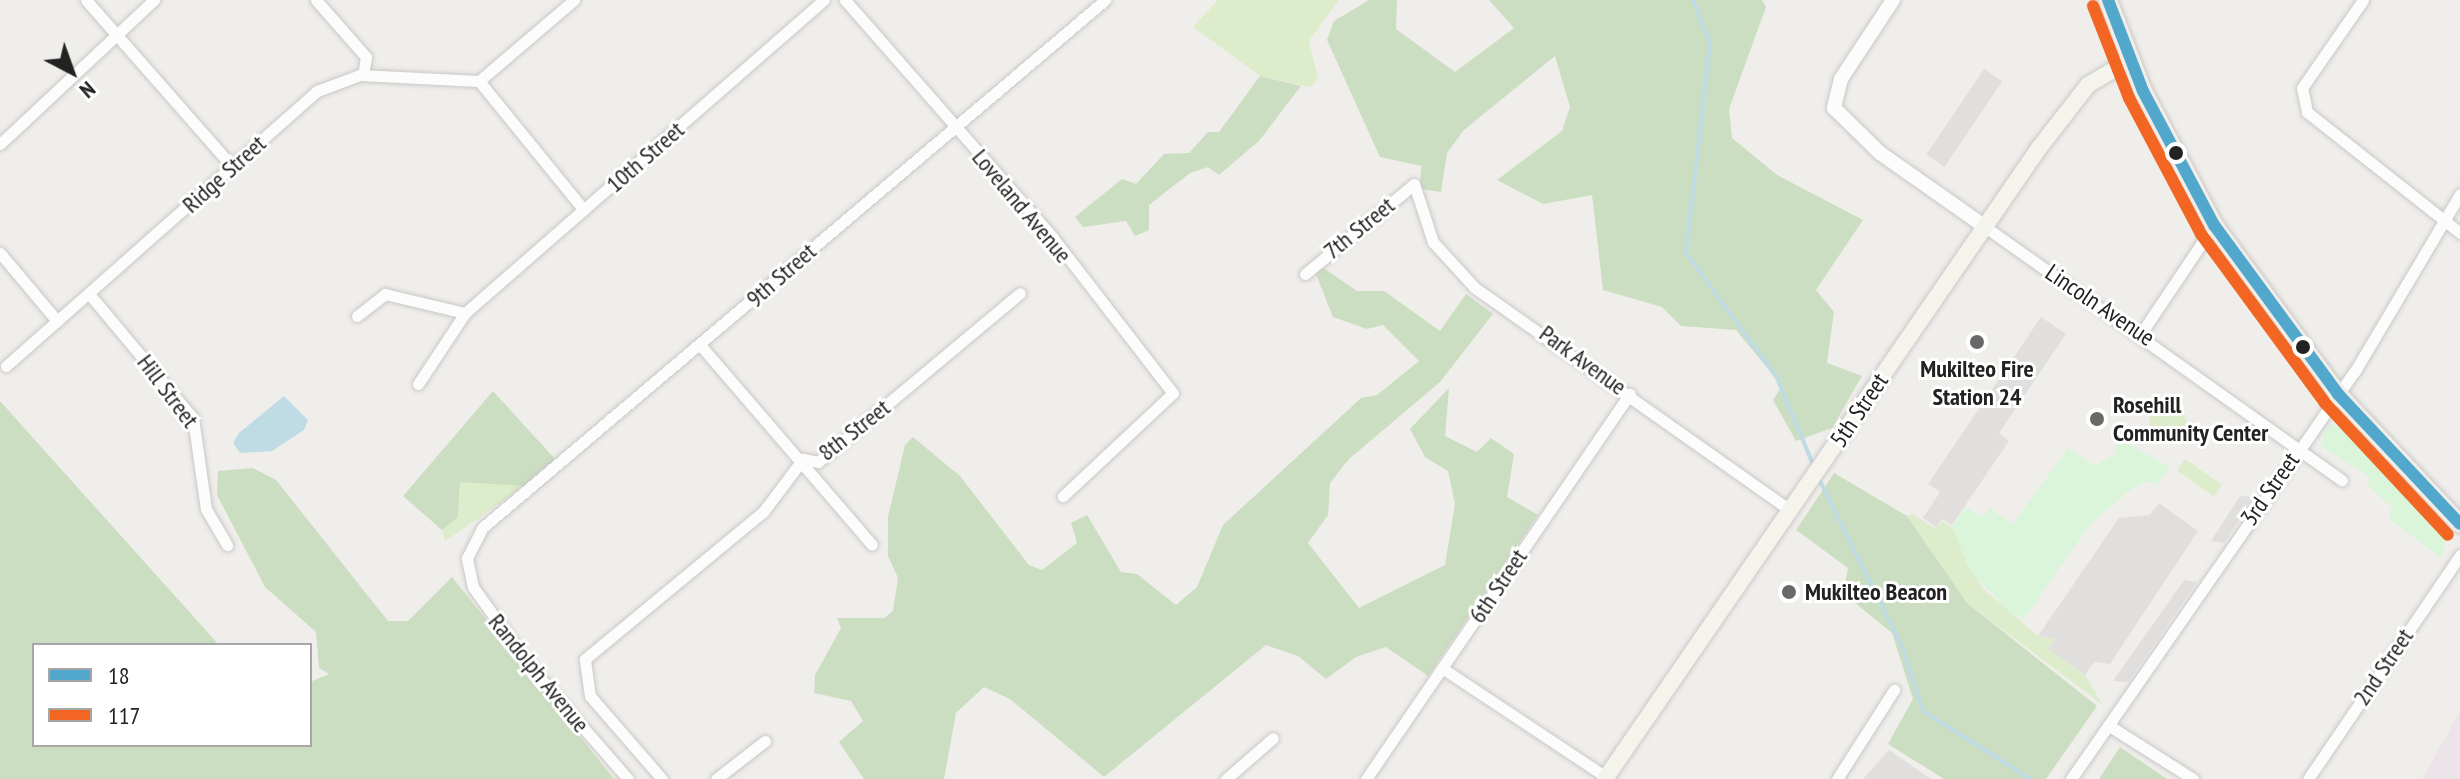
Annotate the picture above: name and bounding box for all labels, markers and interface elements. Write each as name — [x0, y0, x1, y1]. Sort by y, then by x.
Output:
north arrow — [32, 32, 112, 112]
text: N — [74, 76, 101, 105]
street label: 10th Street — [600, 115, 690, 199]
street label: Ridge Street — [176, 129, 272, 219]
street label: Loveland Avenue — [966, 143, 1078, 269]
unlabelled marker — [2168, 145, 2184, 161]
street label: 7th Street — [1318, 191, 1400, 265]
street label: 9th Street — [740, 237, 822, 313]
street label: Lincoln Avenue — [2040, 258, 2160, 352]
street label: Park Avenue — [1533, 319, 1633, 401]
marker: Mukilteo Fire Station 24 — [1968, 333, 1986, 351]
unlabelled marker — [2295, 339, 2311, 355]
street label: Hill Street — [131, 349, 205, 433]
place label: Mukilteo Fire Station 24 — [1920, 355, 2034, 411]
street label: 5th Street — [1824, 368, 1894, 452]
place label: Rosehill Community Center — [2113, 391, 2269, 447]
street label: 8th Street — [813, 393, 895, 467]
marker: Rosehill Community Center — [2088, 410, 2106, 428]
street label: 3rd Street — [2235, 447, 2305, 531]
street label: 6th Street — [1463, 544, 1533, 628]
place label: Mukilteo Beacon — [1805, 578, 1947, 606]
marker: Mukilteo Beacon — [1780, 583, 1798, 601]
street label: Randolph Avenue — [482, 608, 596, 738]
street label: 2nd Street — [2347, 623, 2419, 711]
legend — [32, 643, 312, 747]
text: 18 — [108, 660, 130, 691]
text: 117 — [108, 700, 140, 731]

